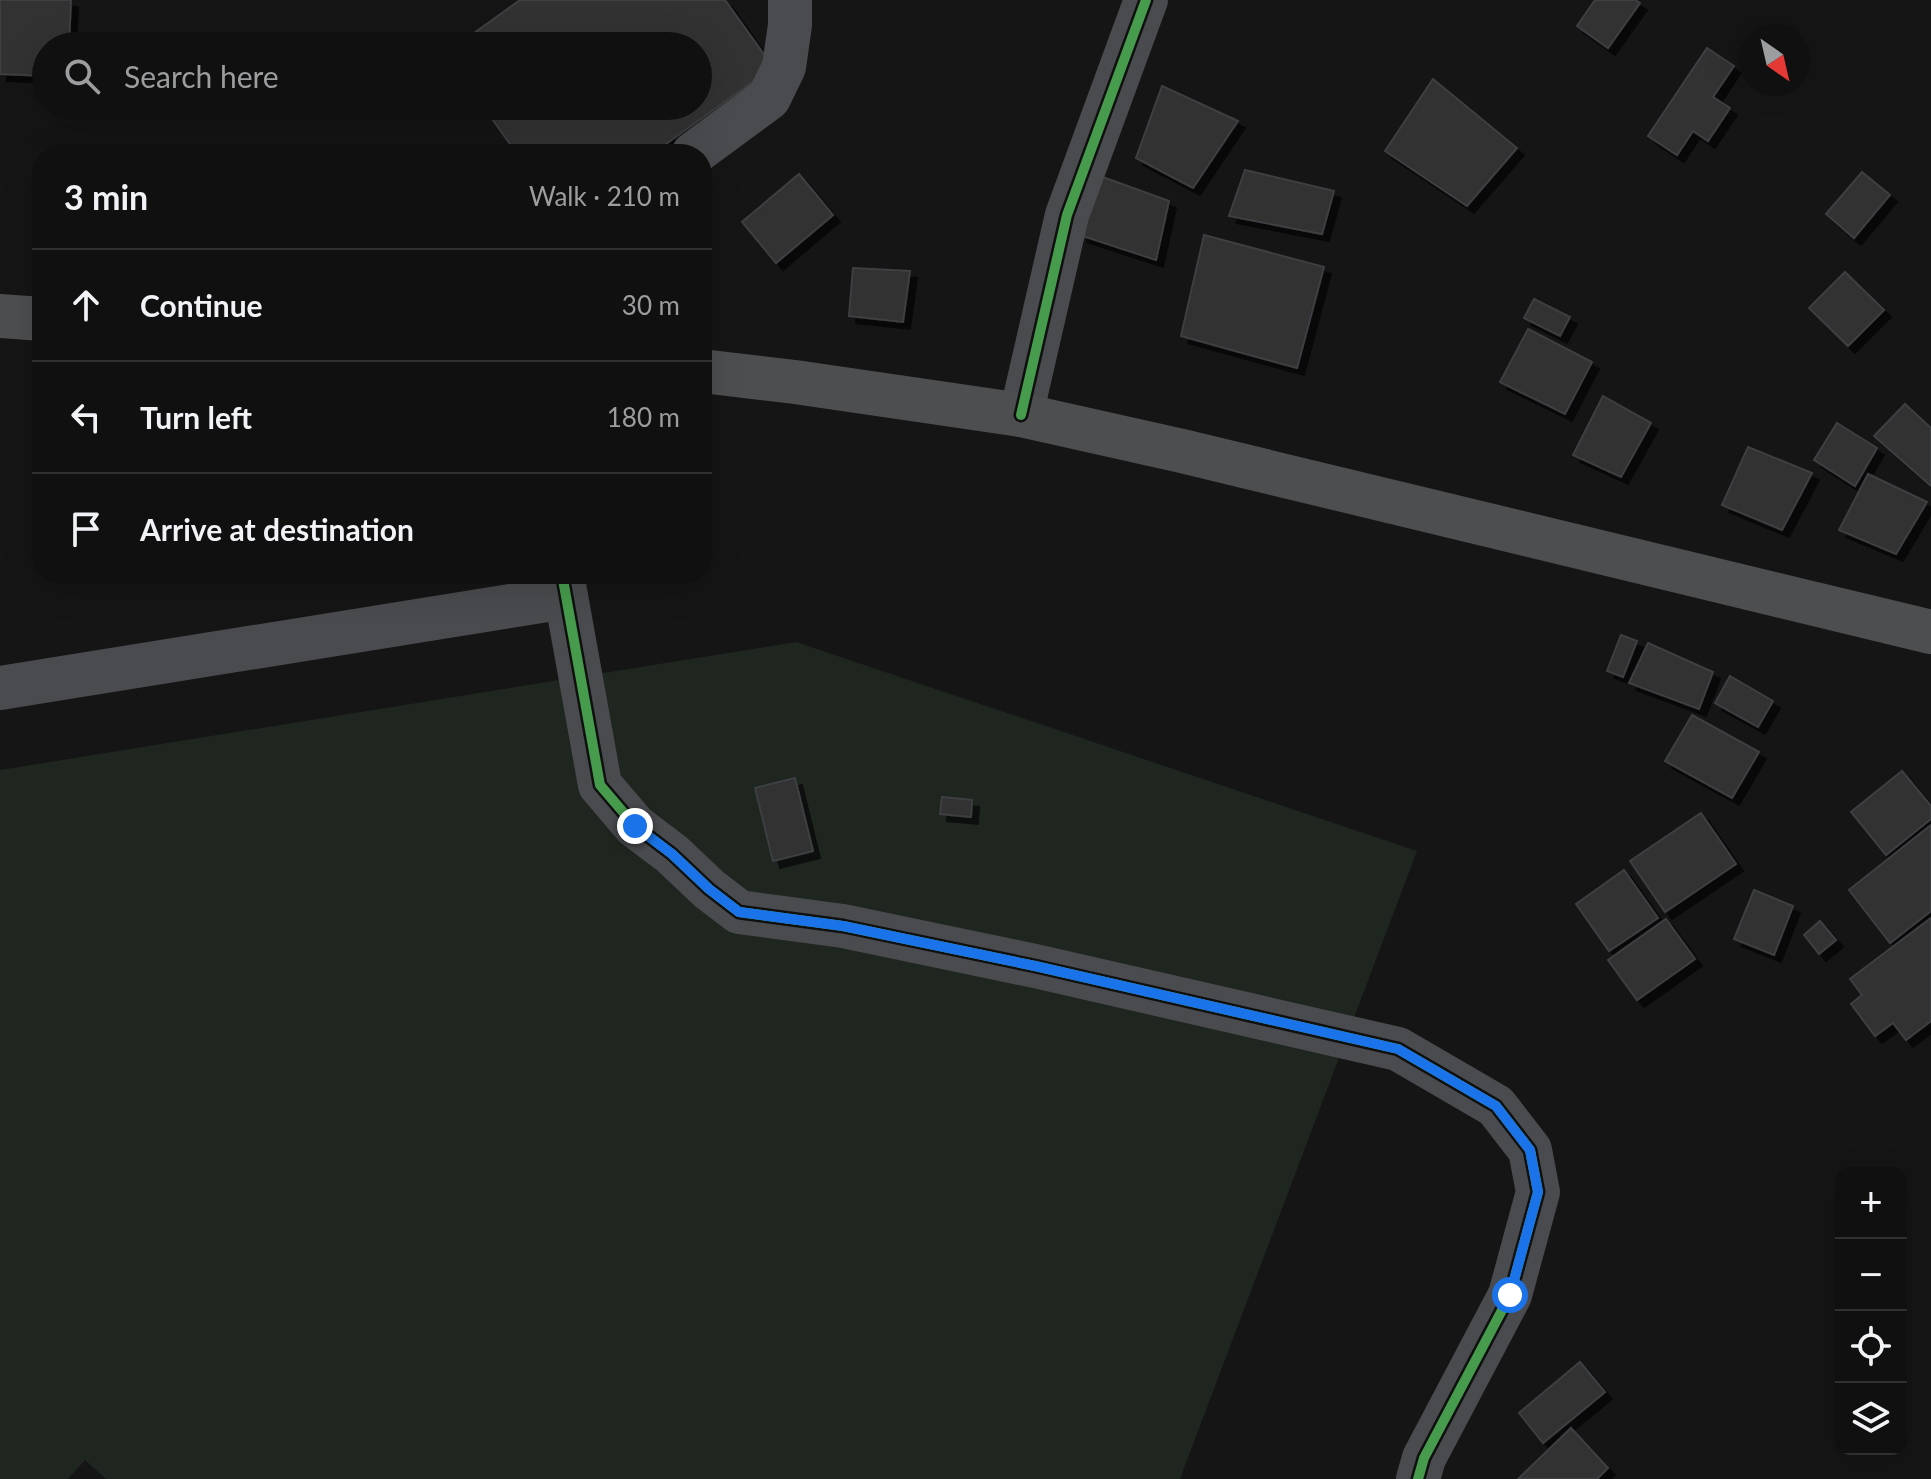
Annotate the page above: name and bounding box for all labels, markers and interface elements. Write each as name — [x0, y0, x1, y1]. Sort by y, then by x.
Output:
north arrow — [1739, 24, 1811, 96]
search box — [32, 32, 712, 120]
icon: search — [60, 54, 104, 98]
text: Search here — [124, 58, 279, 94]
text: 3 min — [64, 176, 148, 217]
text: Walk · 210 m — [529, 180, 680, 212]
icon: ahead — [64, 283, 108, 327]
text: Continue — [140, 287, 263, 323]
text: 30 m — [622, 289, 680, 321]
icon: left — [64, 395, 108, 439]
text: Turn left — [140, 399, 252, 435]
text: 180 m — [607, 401, 680, 433]
icon: arrive — [64, 507, 108, 551]
text: Arrive at destination — [140, 511, 414, 547]
route end — [617, 808, 653, 844]
map controls — [1835, 1167, 1907, 1455]
button: + — [1835, 1167, 1907, 1239]
button: − — [1835, 1239, 1907, 1311]
route start — [1492, 1277, 1528, 1313]
button: locate — [1835, 1311, 1907, 1383]
button: layers — [1835, 1383, 1907, 1455]

